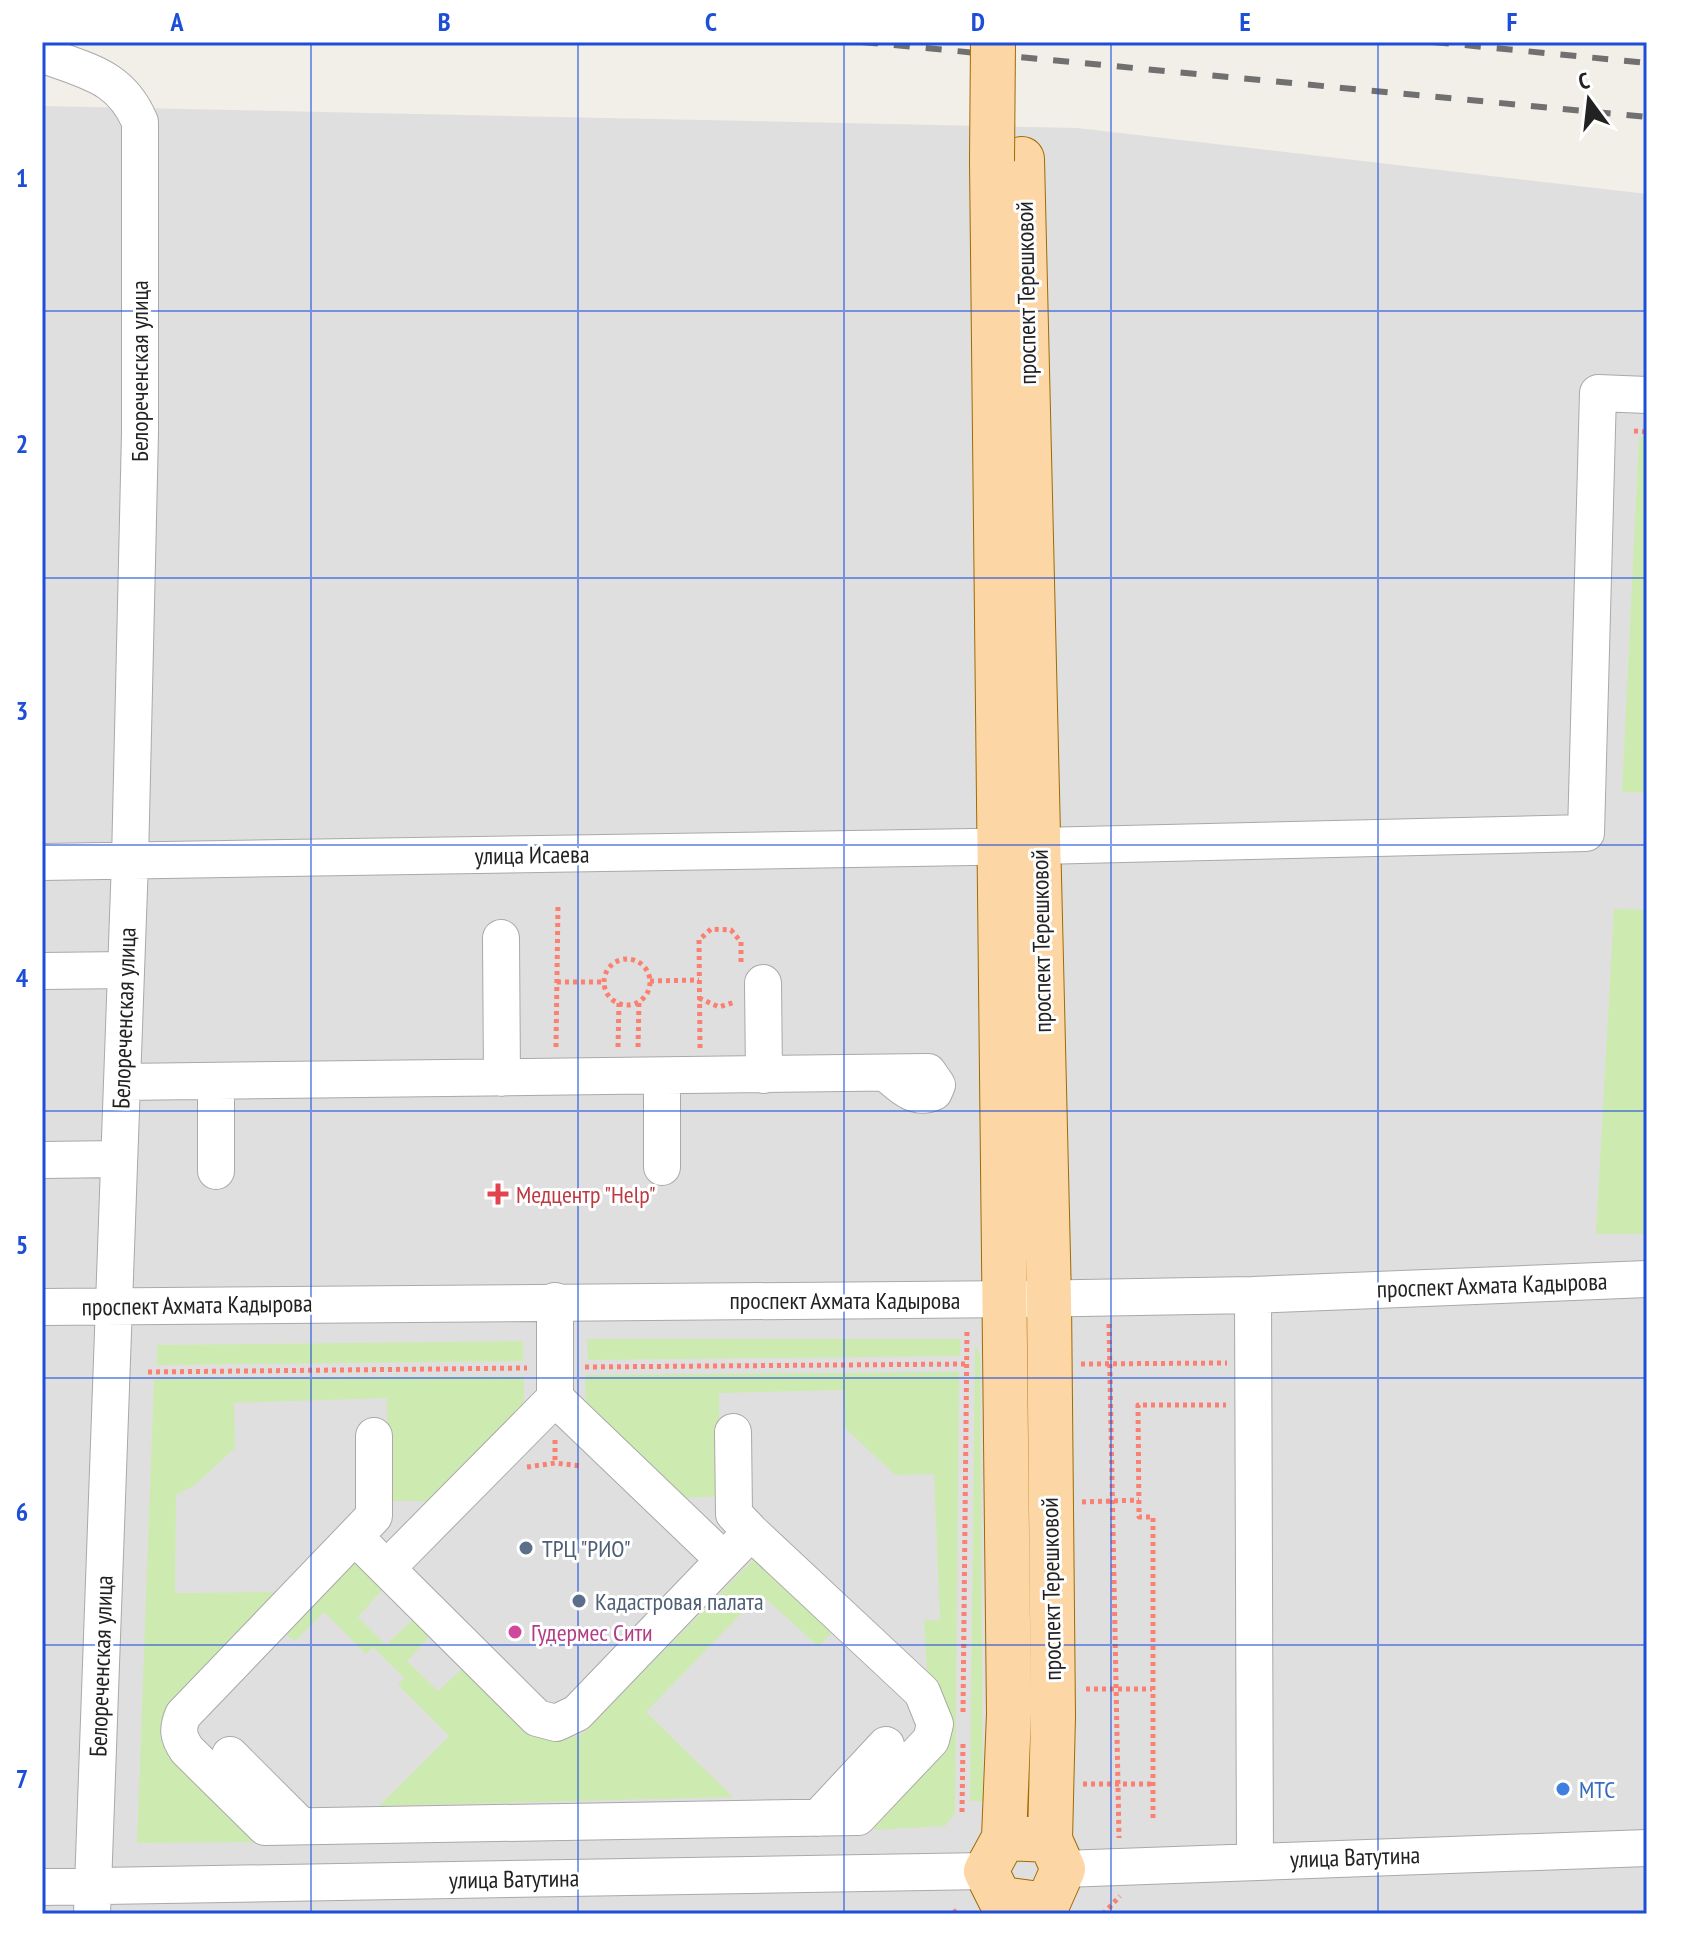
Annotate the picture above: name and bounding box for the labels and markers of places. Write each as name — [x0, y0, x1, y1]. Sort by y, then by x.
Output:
place label: Медцентр "Help" — [516, 1179, 656, 1210]
marker: Медцентр "Help" — [487, 1183, 509, 1205]
place label: ТРЦ "РИО" — [542, 1533, 631, 1564]
marker: ТРЦ "РИО" — [517, 1539, 535, 1557]
place label: Кадастровая палата — [595, 1586, 764, 1617]
marker: Кадастровая палата — [570, 1592, 588, 1610]
place label: Гудермес Сити — [531, 1617, 653, 1648]
marker: Гудермес Сити — [506, 1623, 524, 1641]
place label: МТС — [1579, 1774, 1615, 1805]
marker: МТС — [1554, 1780, 1572, 1798]

